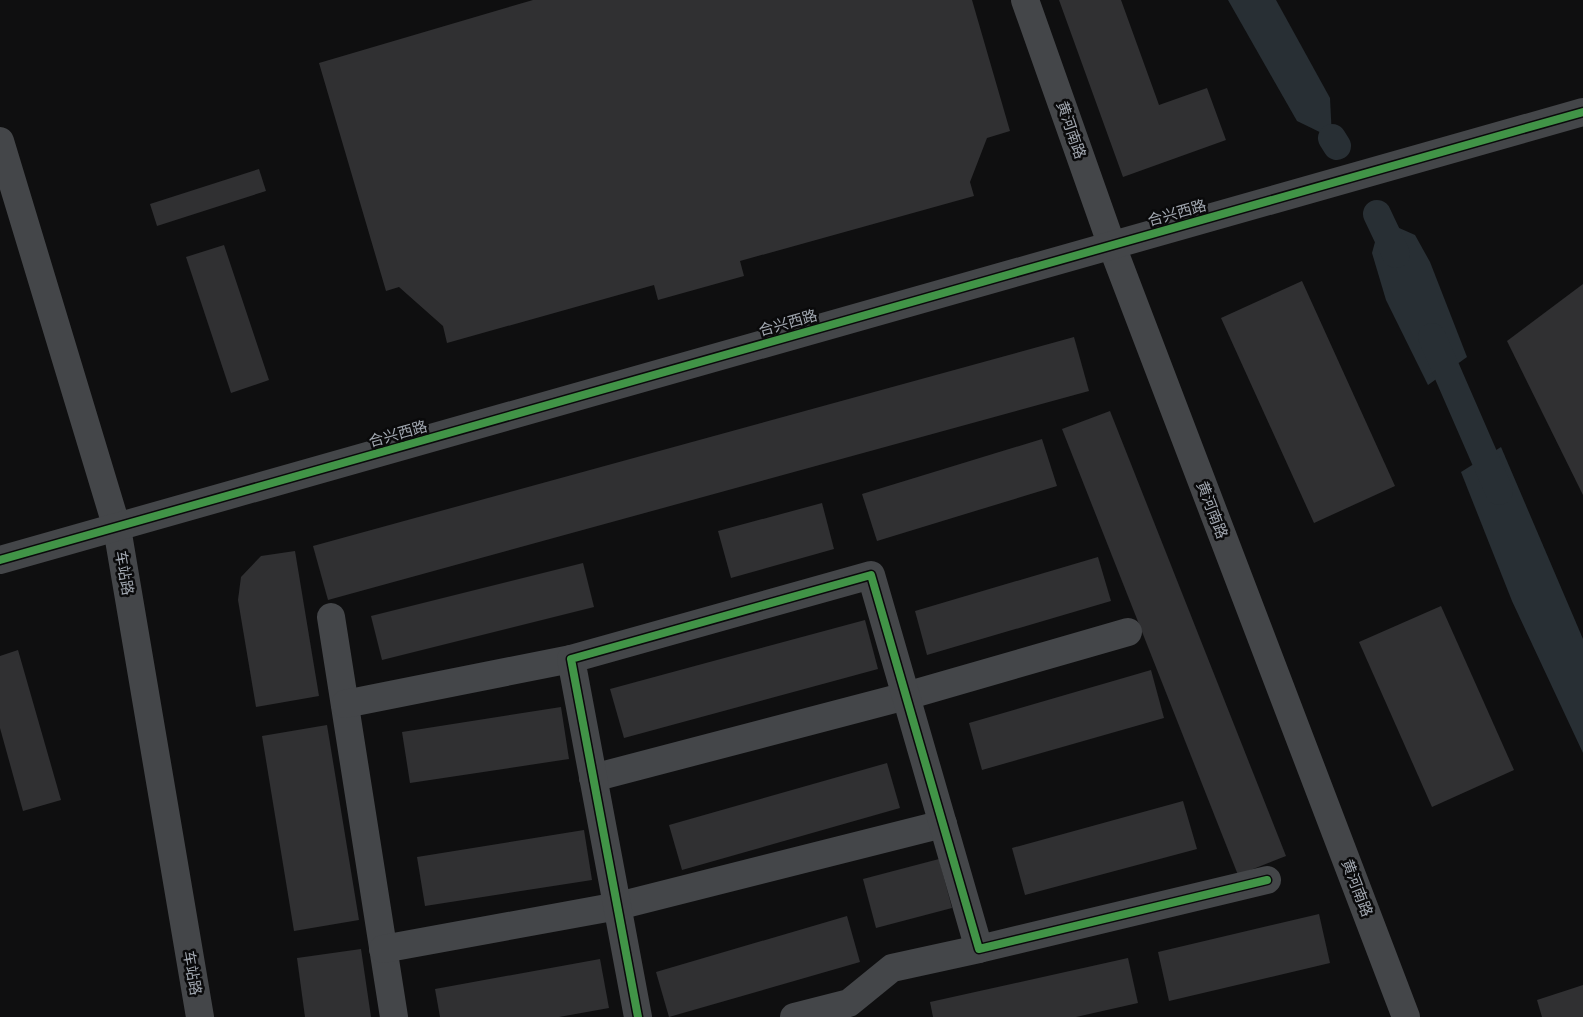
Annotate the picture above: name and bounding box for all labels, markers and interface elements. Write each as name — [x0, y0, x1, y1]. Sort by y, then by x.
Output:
street label: 黄河南路 — [1053, 98, 1090, 161]
street label: 合兴西路 — [1145, 195, 1208, 230]
street label: 合兴西路 — [756, 305, 819, 340]
street label: 合兴西路 — [366, 416, 429, 451]
street label: 黄河南路 — [1193, 478, 1232, 541]
street label: 车站路 — [111, 549, 138, 597]
street label: 黄河南路 — [1338, 856, 1377, 919]
street label: 车站路 — [179, 949, 206, 997]

